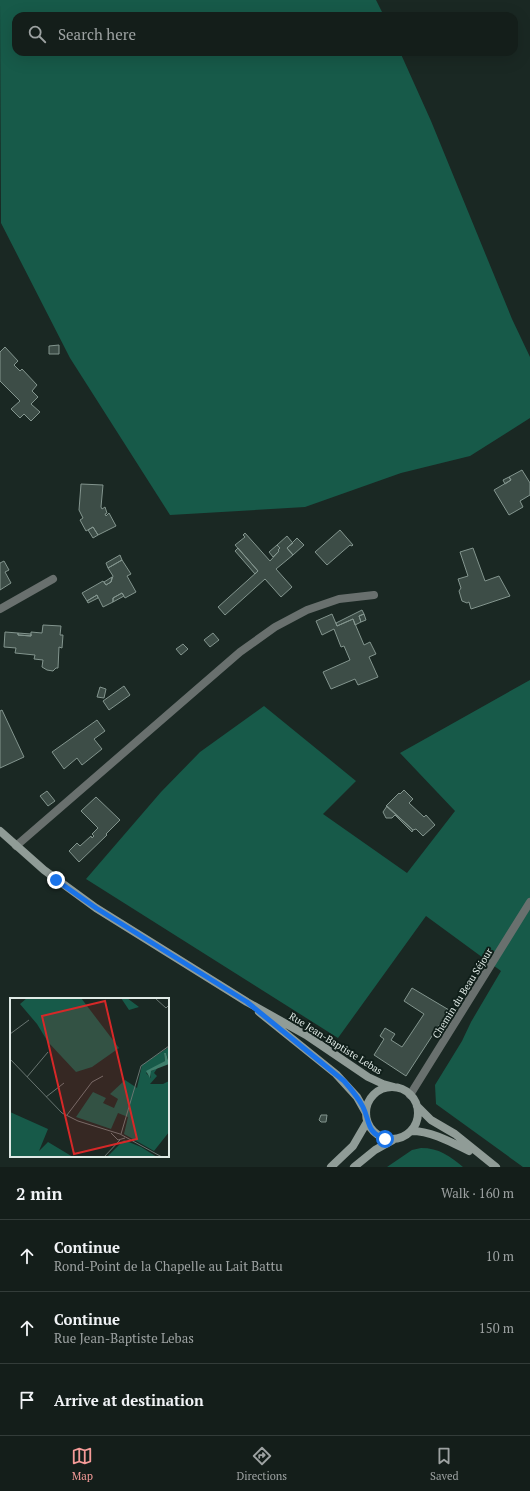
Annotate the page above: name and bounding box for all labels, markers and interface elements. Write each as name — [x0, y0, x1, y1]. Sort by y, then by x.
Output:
search box — [12, 12, 518, 56]
icon: search — [26, 23, 48, 45]
text: Search here — [58, 24, 136, 44]
route end — [47, 871, 65, 889]
street label: Chemin du Beau Séjour — [429, 946, 496, 1041]
inset map — [10, 998, 169, 1157]
street label: Rue Jean-Baptiste Lebas — [287, 1009, 385, 1077]
route start — [376, 1130, 394, 1148]
text: 2 min — [16, 1182, 63, 1205]
text: Walk · 160 m — [441, 1184, 514, 1202]
text: Continue — [54, 1237, 120, 1257]
icon: ahead — [16, 1245, 38, 1267]
text: 10 m — [486, 1247, 514, 1265]
text: Rond-Point de la Chapelle au Lait Battu — [54, 1257, 283, 1275]
text: Continue — [54, 1309, 120, 1329]
icon: ahead — [16, 1317, 38, 1339]
text: 150 m — [479, 1319, 514, 1337]
text: Rue Jean-Baptiste Lebas — [54, 1329, 194, 1347]
icon: arrive — [16, 1389, 38, 1411]
text: Arrive at destination — [54, 1390, 204, 1410]
tab: Map — [71, 1445, 93, 1483]
tab: Directions — [236, 1445, 287, 1483]
tab: Saved — [430, 1445, 459, 1483]

